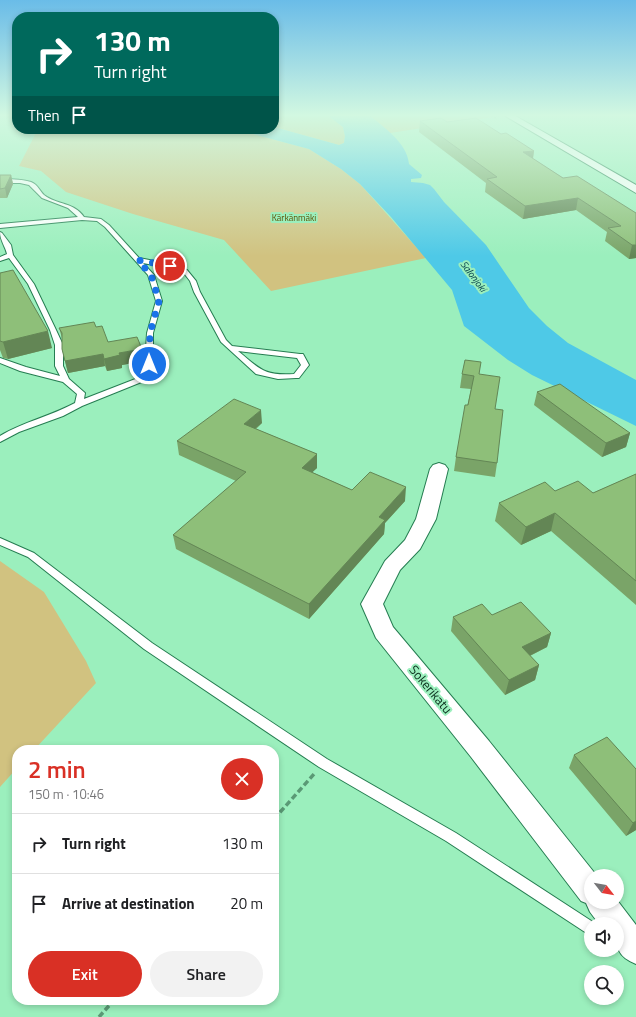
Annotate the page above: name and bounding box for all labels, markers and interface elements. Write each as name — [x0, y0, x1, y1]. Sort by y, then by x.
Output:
text: 130 m — [94, 19, 171, 62]
icon: right — [28, 28, 80, 80]
text: Turn right — [94, 58, 167, 85]
text: Then — [28, 104, 60, 127]
icon: arrive — [68, 104, 90, 126]
park label: Kärkänmäki — [272, 211, 316, 224]
pin — [153, 249, 187, 283]
icon: arrive — [159, 255, 181, 277]
water label: Salonjoki — [457, 258, 491, 297]
position arrow — [128, 343, 170, 385]
street label: Sokerikatu — [405, 660, 457, 718]
text: 2 min — [28, 751, 86, 787]
button: close — [221, 758, 263, 800]
text: 150 m · 10:46 — [28, 784, 104, 804]
text: Turn right — [62, 832, 126, 855]
text: 130 m — [222, 832, 263, 855]
icon: right — [28, 833, 50, 855]
north arrow — [584, 869, 624, 909]
map controls — [584, 869, 624, 1005]
text: Arrive at destination — [62, 892, 195, 915]
text: 20 m — [230, 892, 263, 915]
icon: arrive — [28, 893, 50, 915]
button: sound — [584, 917, 624, 957]
button: Exit — [28, 951, 142, 997]
button: Share — [150, 951, 263, 997]
button: search — [584, 965, 624, 1005]

